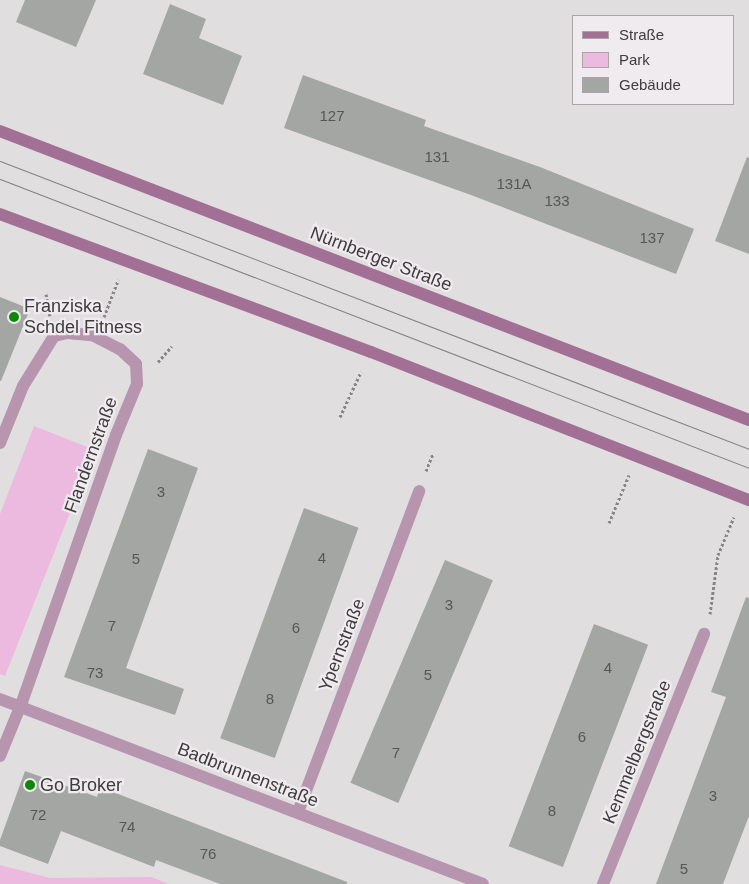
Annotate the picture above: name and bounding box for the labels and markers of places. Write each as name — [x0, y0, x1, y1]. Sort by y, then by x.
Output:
place label: Franziska Schdel Fitness — [24, 296, 142, 338]
marker: Franziska Schdel Fitness — [8, 311, 20, 323]
place label: Go Broker — [40, 774, 122, 796]
marker: Go Broker — [24, 779, 36, 791]

